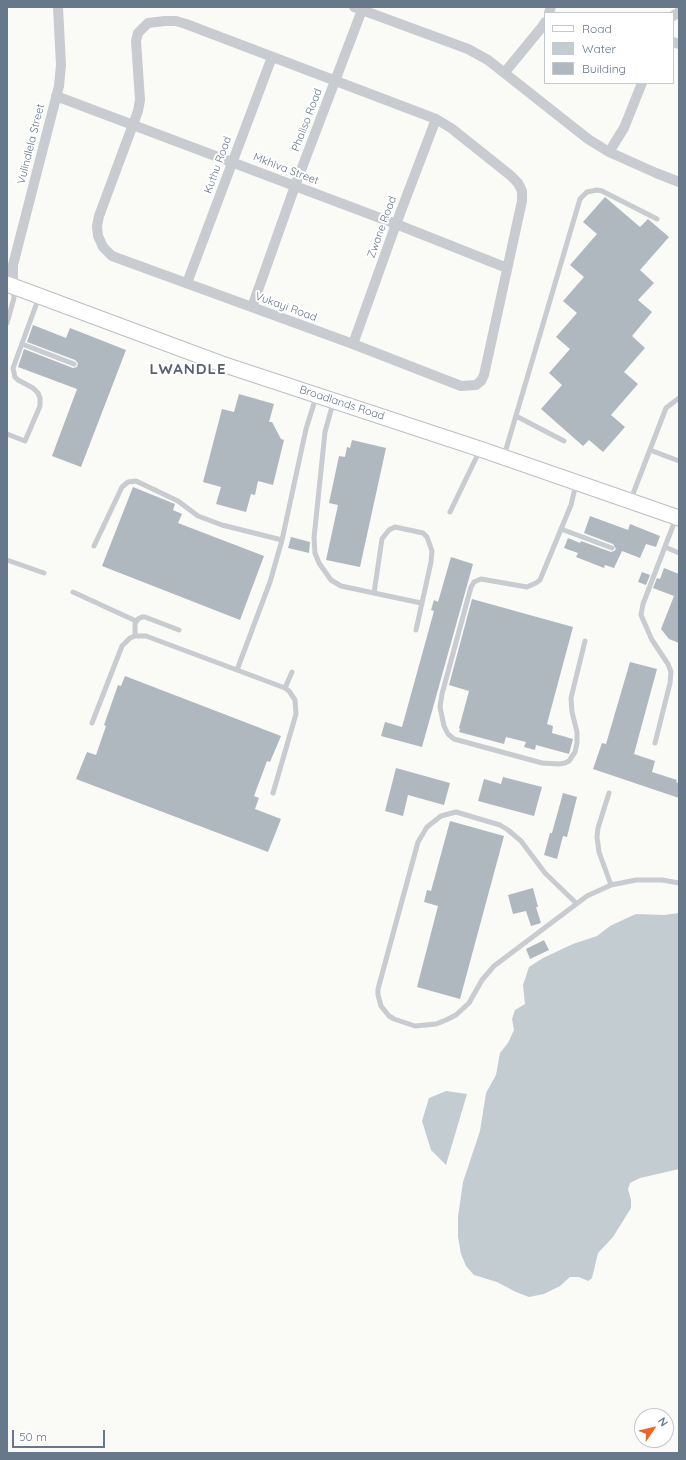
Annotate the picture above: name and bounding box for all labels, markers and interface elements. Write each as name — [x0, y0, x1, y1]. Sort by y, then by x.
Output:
legend — [544, 12, 674, 84]
text: Road — [582, 21, 612, 36]
text: Water — [582, 41, 616, 56]
text: Building — [582, 61, 626, 76]
street label: Phaliso Road — [289, 87, 325, 153]
street label: Vulindlela Street — [15, 102, 47, 186]
street label: Kuthu Road — [202, 135, 234, 195]
street label: Mkhiva Street — [251, 150, 321, 188]
street label: Zwane Road — [365, 194, 399, 260]
street label: Vukayi Road — [253, 290, 319, 324]
district label: LWANDLE — [149, 360, 227, 378]
street label: Broadlands Road — [298, 383, 386, 423]
north arrow — [634, 1408, 674, 1448]
text: N — [655, 1414, 671, 1429]
scale bar — [14, 1422, 107, 1448]
text: 50 m — [19, 1429, 47, 1444]

